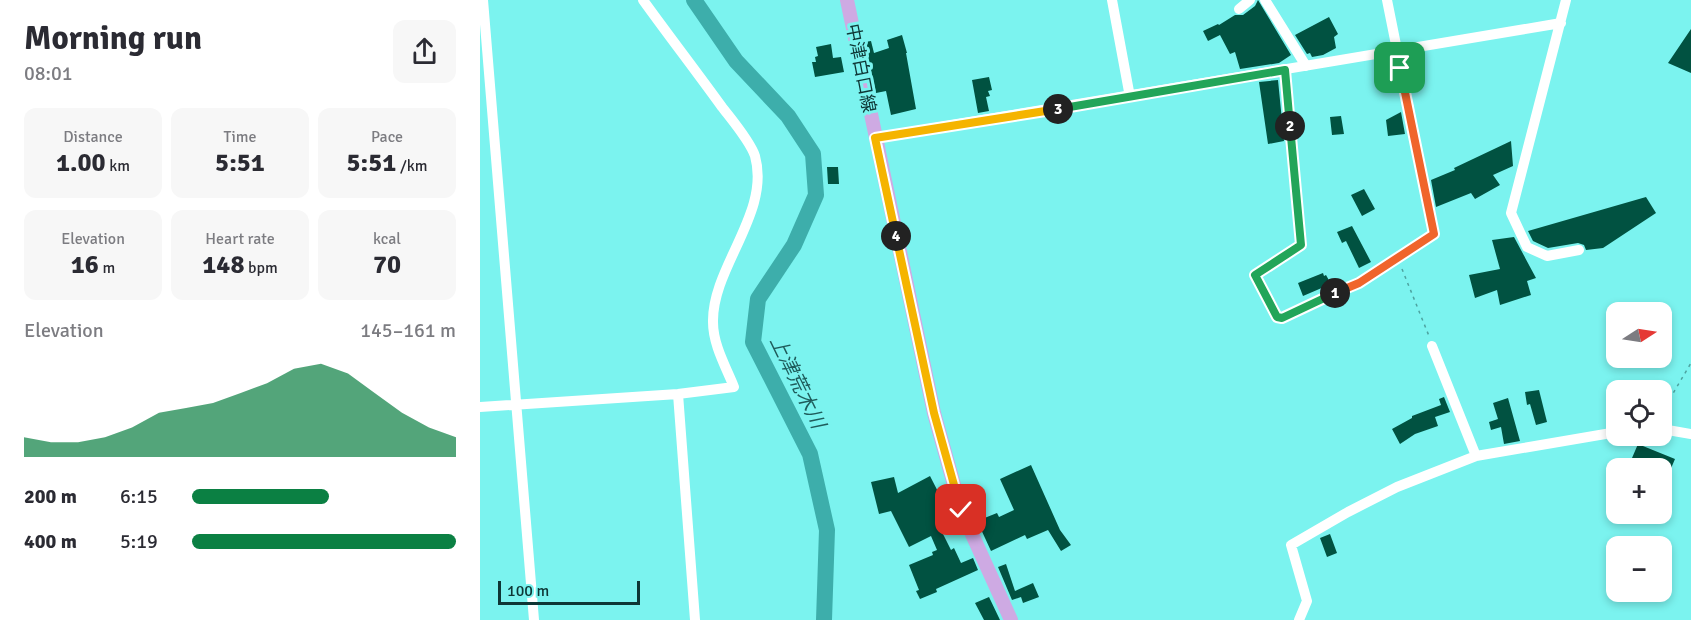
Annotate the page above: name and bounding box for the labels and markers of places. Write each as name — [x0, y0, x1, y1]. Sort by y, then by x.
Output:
pin — [1374, 42, 1425, 93]
pin: 3 — [1043, 94, 1073, 124]
pin: 2 — [1275, 111, 1305, 141]
pin: 4 — [881, 221, 911, 251]
pin: 1 — [1320, 278, 1350, 308]
pin — [935, 484, 986, 535]

